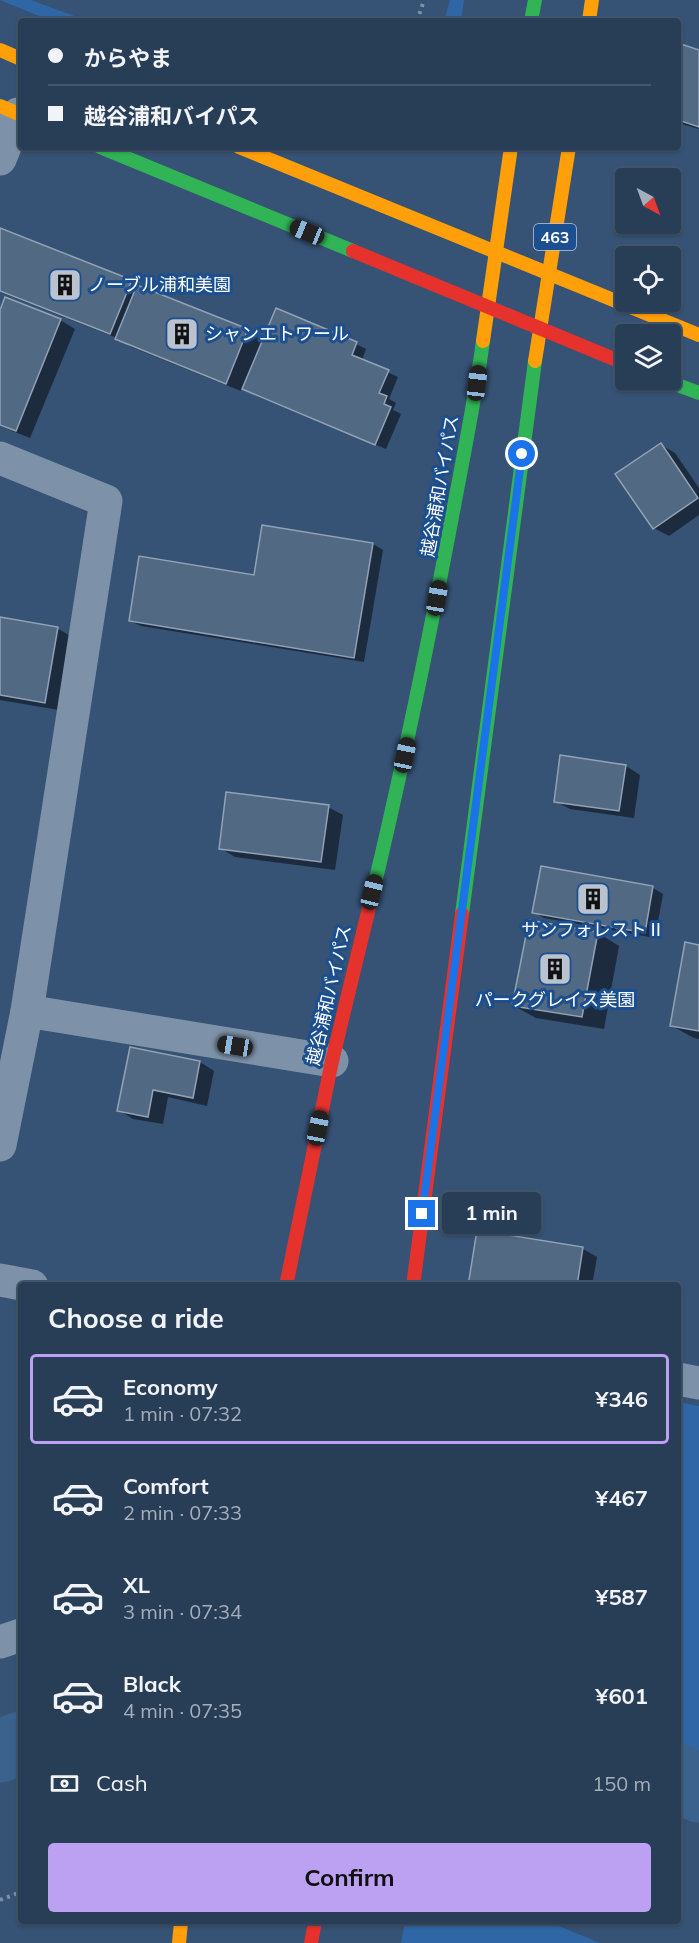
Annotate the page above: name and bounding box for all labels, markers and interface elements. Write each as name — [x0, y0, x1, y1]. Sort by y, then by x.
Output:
text: からやま — [84, 44, 172, 72]
text: 越谷浦和バイパス — [84, 102, 260, 130]
north arrow — [615, 168, 681, 234]
map controls — [615, 168, 681, 390]
car — [287, 217, 327, 247]
road number: 463 — [534, 224, 576, 250]
button: locate — [615, 246, 681, 312]
building icon: ノーブル浦和美園 — [47, 267, 83, 303]
place label: ノーブル浦和美園 — [88, 273, 231, 296]
building icon: シャンエトワール — [164, 316, 200, 352]
place label: シャンエトワール — [205, 322, 349, 345]
button: layers — [615, 324, 681, 390]
car — [466, 364, 488, 402]
street label: 越谷浦和バイパス — [416, 413, 463, 559]
route start — [508, 440, 535, 467]
car — [425, 579, 449, 617]
car — [392, 736, 418, 774]
car — [359, 872, 385, 912]
building icon: サンフォレストⅡ — [575, 881, 611, 917]
place label: サンフォレストⅡ — [521, 918, 665, 941]
street label: 越谷浦和バイパス — [301, 922, 356, 1067]
building icon: パークグレイス美園 — [537, 951, 573, 987]
place label: パークグレイス美園 — [475, 988, 635, 1011]
car — [216, 1034, 254, 1058]
car — [306, 1109, 330, 1147]
callout: 1 min — [443, 1193, 542, 1235]
route end — [408, 1200, 435, 1227]
text: 1 min — [465, 1200, 518, 1225]
text: Choose a ride — [48, 1301, 224, 1335]
icon: car — [51, 1372, 105, 1426]
text: Economy — [123, 1373, 218, 1401]
text: ¥346 — [595, 1385, 648, 1413]
text: 1 min · 07:32 — [123, 1401, 242, 1426]
icon: car — [51, 1471, 105, 1525]
text: Comfort — [123, 1472, 209, 1500]
text: ¥467 — [595, 1484, 648, 1512]
text: 2 min · 07:33 — [123, 1500, 242, 1525]
icon: car — [51, 1570, 105, 1624]
text: XL — [123, 1571, 150, 1599]
text: ¥587 — [595, 1583, 648, 1611]
text: 3 min · 07:34 — [123, 1599, 242, 1624]
icon: car — [51, 1669, 105, 1723]
text: Black — [123, 1670, 181, 1698]
text: ¥601 — [595, 1682, 648, 1710]
text: 4 min · 07:35 — [123, 1698, 242, 1723]
icon: cash — [48, 1767, 81, 1800]
text: Cash — [96, 1769, 148, 1797]
text: 150 m — [592, 1771, 651, 1796]
button: Confirm — [48, 1843, 651, 1912]

